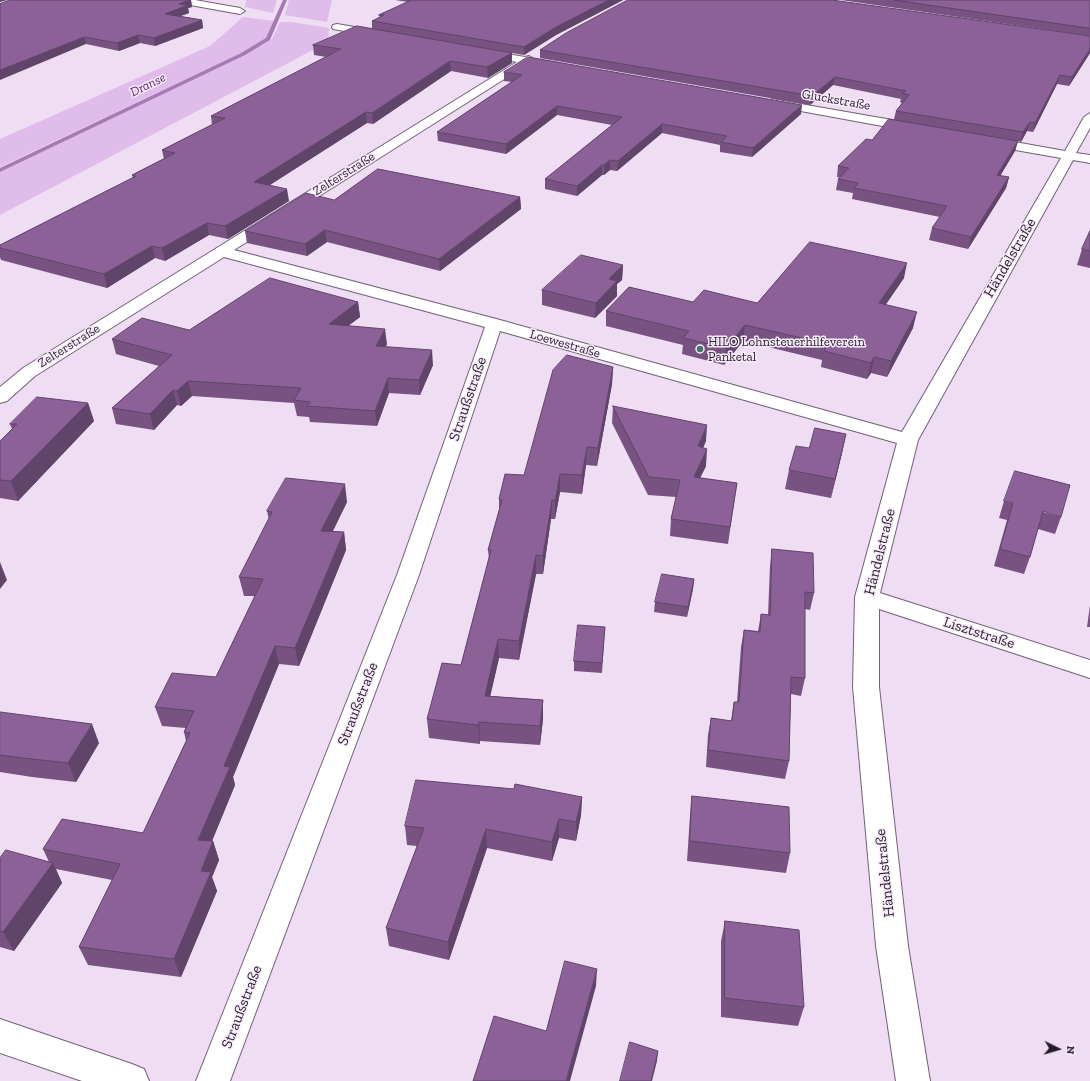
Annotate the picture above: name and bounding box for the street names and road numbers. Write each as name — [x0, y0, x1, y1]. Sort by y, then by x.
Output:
street label: Gluckstraße — [801, 86, 871, 114]
street label: Zelterstraße — [310, 149, 378, 199]
street label: Händelstraße — [980, 215, 1040, 301]
street label: Zelterstraße — [35, 321, 103, 371]
street label: Loewestraße — [528, 327, 602, 361]
street label: Straußstraße — [445, 355, 491, 443]
street label: Händelstraße — [861, 507, 899, 597]
street label: Lisztstraße — [941, 613, 1017, 653]
street label: Straußstraße — [334, 660, 382, 748]
street label: Händelstraße — [871, 828, 899, 918]
street label: Straußstraße — [218, 963, 266, 1051]

